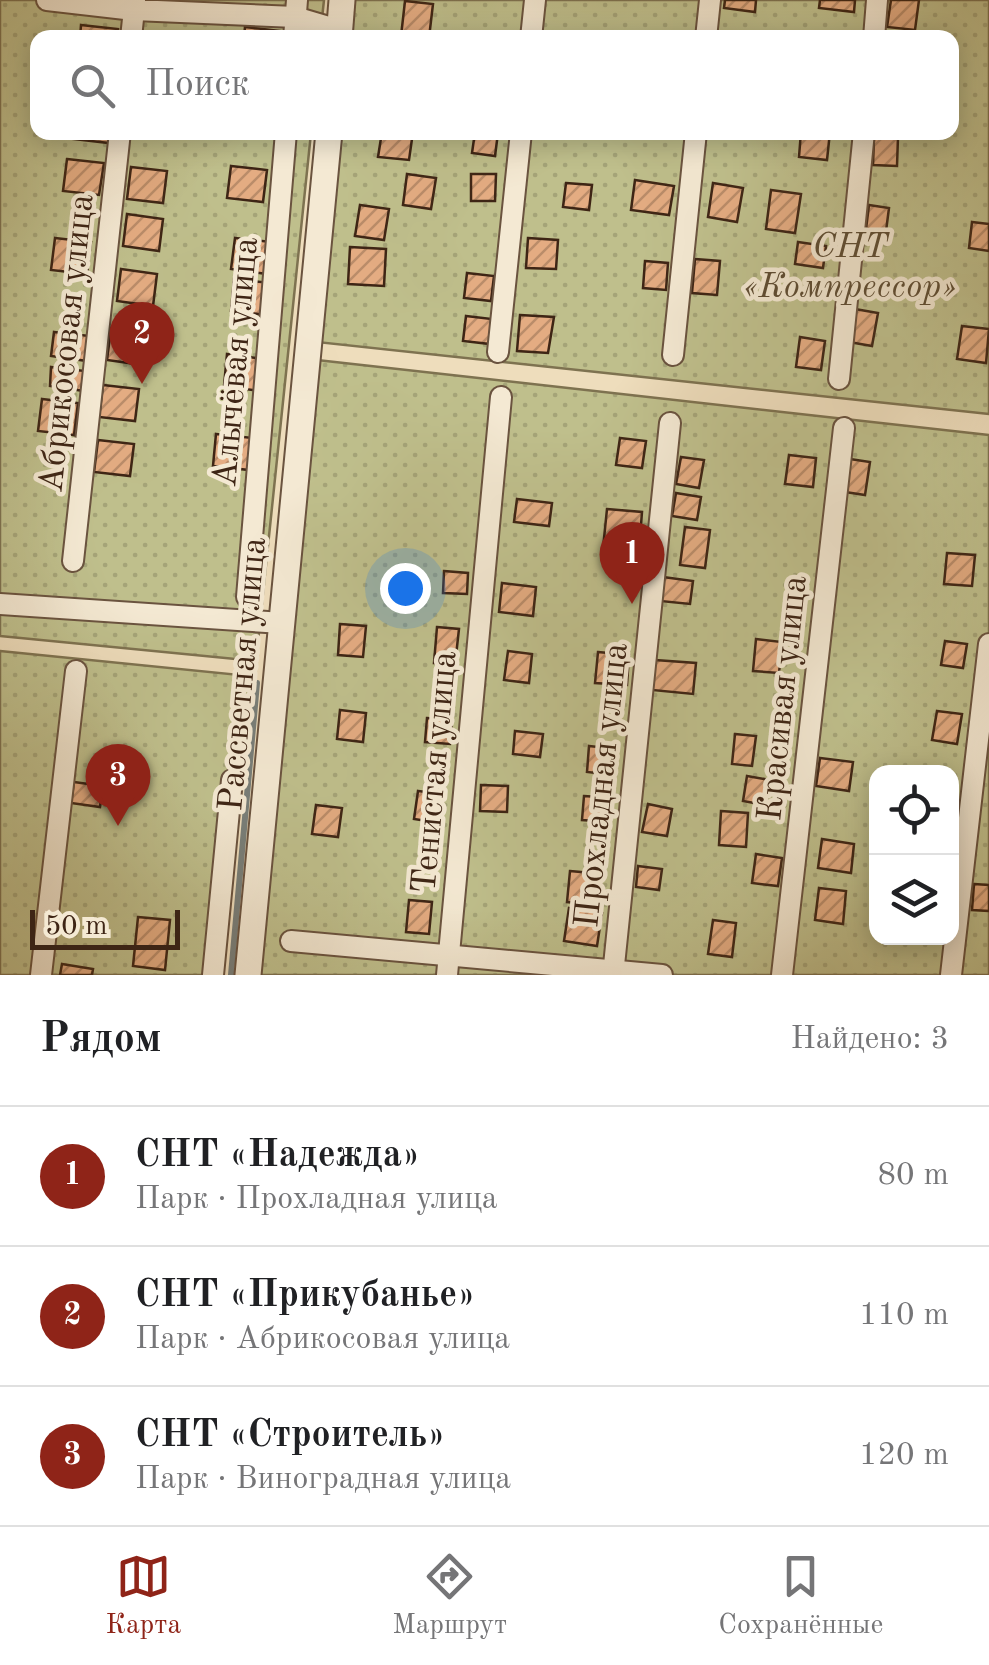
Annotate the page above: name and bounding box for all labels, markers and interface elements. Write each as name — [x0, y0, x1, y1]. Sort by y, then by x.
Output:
search box — [30, 30, 959, 140]
icon: search — [65, 58, 120, 113]
text: Поиск — [145, 66, 250, 104]
street label: Абрикосовая улица — [34, 192, 101, 494]
park label: СНТ «Компрессор» — [743, 230, 957, 305]
street label: Алычёвая улица — [208, 236, 265, 489]
pin: 2 — [110, 302, 174, 384]
pin: 1 — [600, 522, 664, 604]
street label: Рассветная улица — [214, 536, 273, 813]
your location — [380, 563, 431, 614]
street label: Красивая улица — [753, 574, 814, 823]
street label: Прохладная улица — [570, 641, 635, 930]
street label: Тенистая улица — [407, 649, 464, 895]
pin: 3 — [86, 744, 150, 826]
map controls — [869, 765, 959, 945]
button: locate — [869, 765, 959, 855]
button: layers — [869, 855, 959, 945]
scale bar — [30, 905, 180, 950]
text: 50 m — [45, 913, 108, 941]
text: Рядом — [40, 1019, 162, 1061]
text: Найдено: 3 — [790, 1024, 949, 1056]
text: СНТ «Надежда» — [135, 1137, 420, 1175]
text: 1 — [63, 1160, 82, 1192]
text: 80 m — [878, 1160, 949, 1192]
text: Парк · Прохладная улица — [135, 1184, 498, 1216]
text: СНТ «Прикубанье» — [135, 1277, 475, 1315]
text: 2 — [63, 1300, 82, 1332]
text: 110 m — [859, 1300, 949, 1332]
text: Парк · Абрикосовая улица — [135, 1324, 510, 1356]
text: СНТ «Строитель» — [135, 1417, 445, 1455]
text: 3 — [63, 1440, 82, 1472]
text: 120 m — [859, 1440, 949, 1472]
text: Парк · Виноградная улица — [135, 1464, 511, 1496]
tab: Карта — [106, 1549, 181, 1644]
tab: Маршрут — [392, 1549, 507, 1644]
tab: Сохранённые — [718, 1549, 883, 1644]

